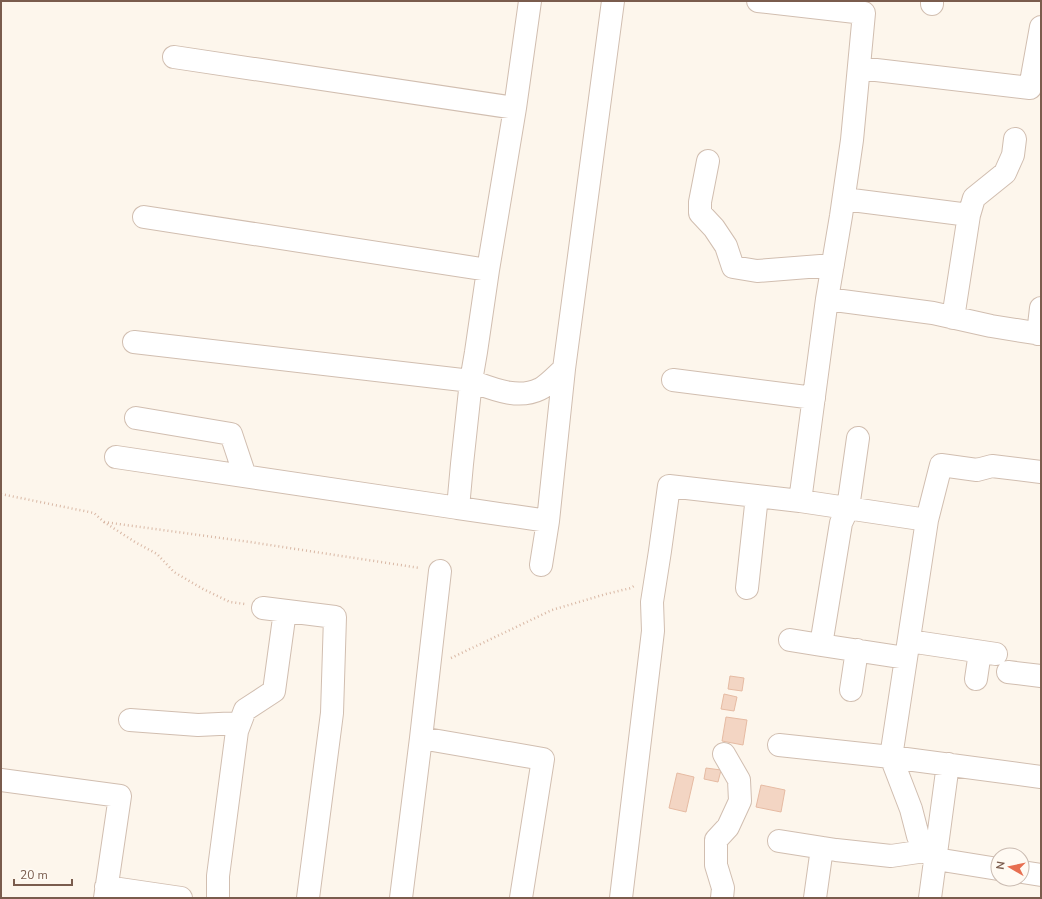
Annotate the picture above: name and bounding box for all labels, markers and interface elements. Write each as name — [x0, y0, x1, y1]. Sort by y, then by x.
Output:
north arrow — [990, 847, 1030, 887]
text: N — [993, 860, 1009, 871]
scale bar — [14, 861, 72, 887]
text: 20 m — [20, 867, 48, 883]

